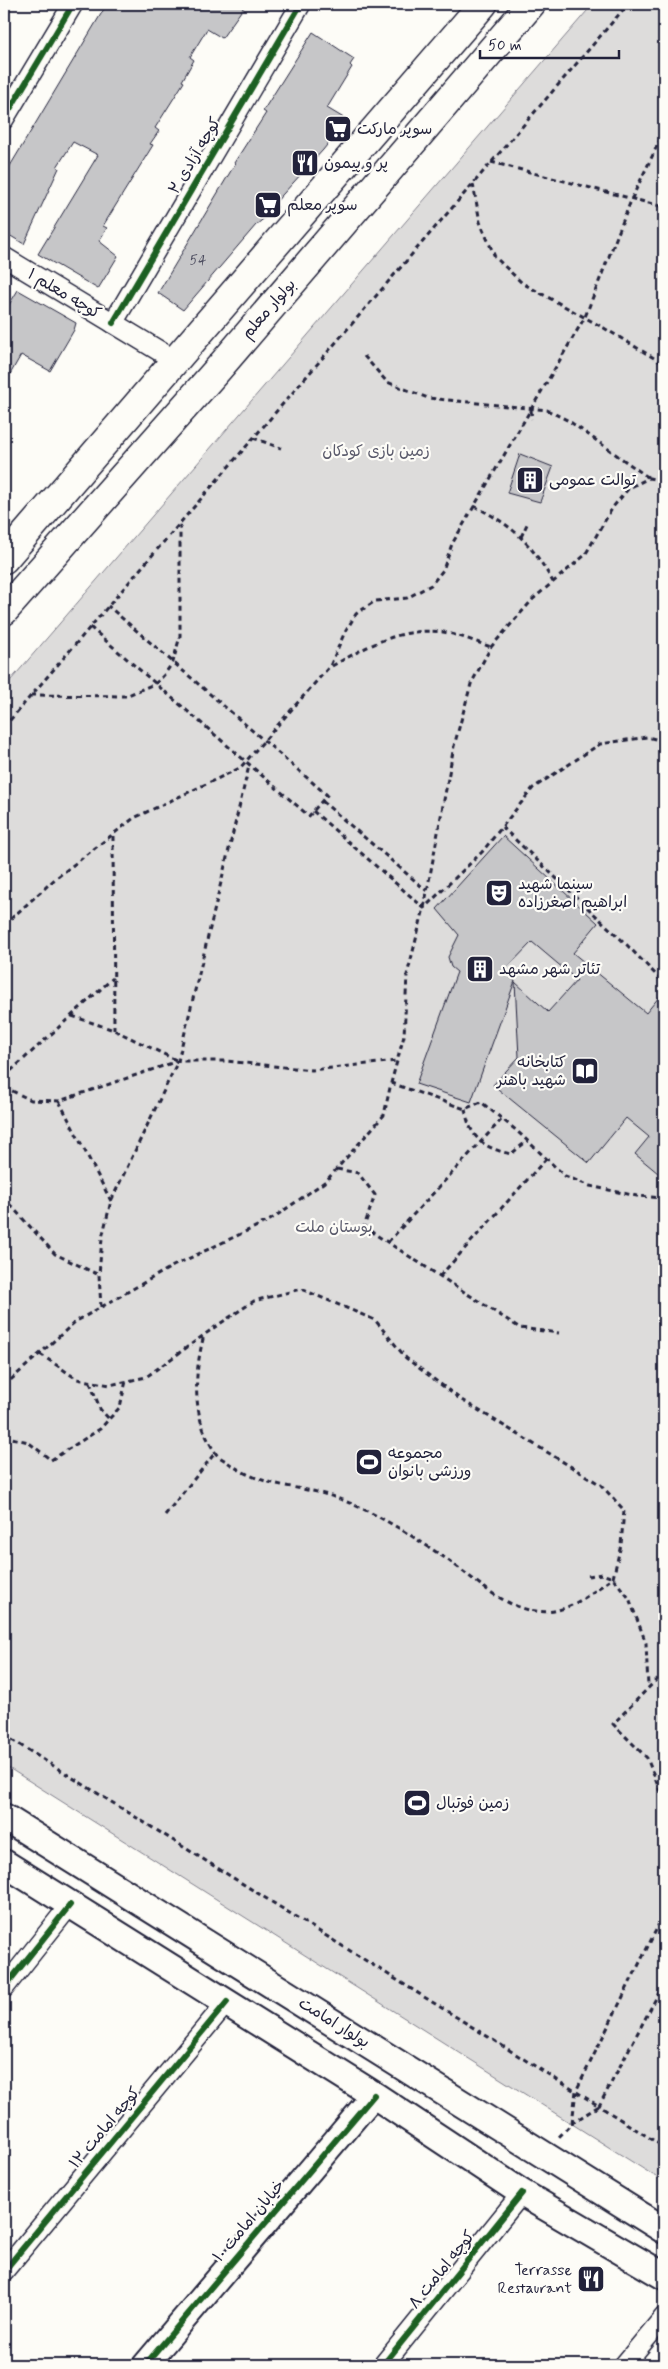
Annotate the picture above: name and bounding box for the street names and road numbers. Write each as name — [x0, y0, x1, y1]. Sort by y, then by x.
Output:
street label: کوچه آزادی ۲ — [164, 114, 226, 198]
street label: کوچه معلم ۱ — [23, 264, 105, 325]
street label: بولوار معلم — [237, 275, 302, 344]
street label: بولوار امامت — [294, 1993, 374, 2053]
street label: کوچه امامت ۱۲ — [65, 2083, 145, 2173]
street label: خیابان امامت ۱۰ — [208, 2175, 290, 2267]
street label: کوچه امامت ۸ — [404, 2226, 480, 2313]

